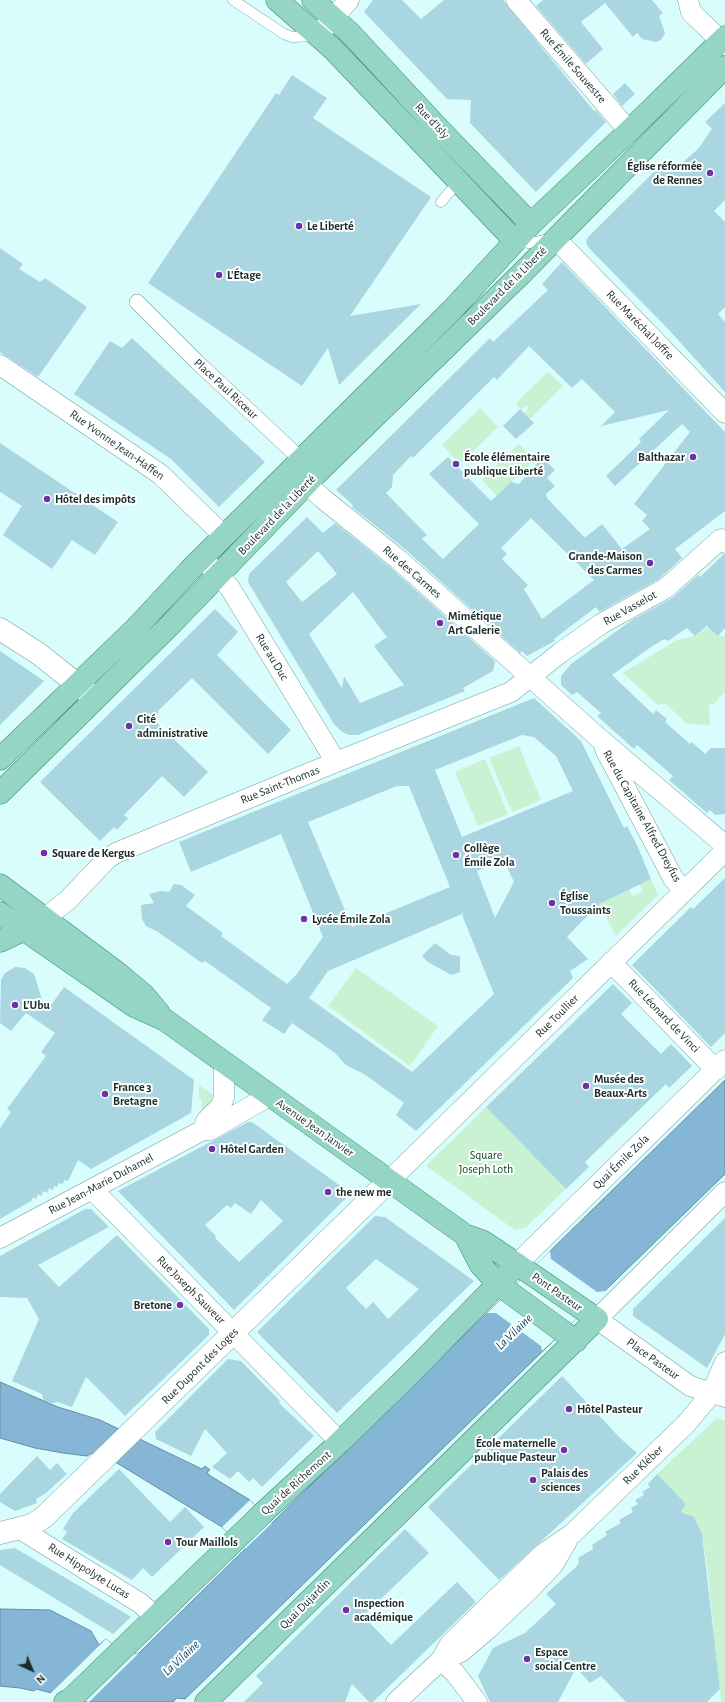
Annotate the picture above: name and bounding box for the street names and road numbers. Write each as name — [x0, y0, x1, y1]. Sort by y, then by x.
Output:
street label: Rue Émile Souvestre — [537, 26, 609, 106]
street label: Rue d'Isly — [412, 100, 452, 142]
street label: Boulevard de la Liberté — [464, 243, 550, 329]
street label: Rue Maréchal Joffre — [603, 287, 677, 363]
street label: Place Paul Ricœur — [191, 356, 261, 422]
street label: Rue Yvonne Jean-Haffen — [67, 407, 167, 483]
street label: Boulevard de la Liberté — [235, 472, 319, 558]
street label: Rue des Carmes — [380, 543, 444, 601]
street label: Rue Vasselot — [601, 587, 659, 629]
street label: Rue au Duc — [252, 631, 292, 683]
street label: Rue du Capitaine Alfred Dreyfus — [600, 747, 684, 885]
street label: Rue Saint-Thomas — [238, 763, 322, 807]
street label: Rue Léonard de Vinci — [625, 976, 703, 1056]
street label: Rue Toullier — [532, 991, 582, 1041]
street label: Avenue Jean Janvier — [273, 1096, 357, 1160]
street label: Quai Émile Zola — [590, 1131, 652, 1193]
street label: Rue Jean-Marie Duhamel — [46, 1150, 156, 1218]
street label: Rue Joseph Sauveur — [154, 1253, 228, 1327]
street label: Pont Pasteur — [529, 1269, 585, 1315]
street label: Rue Dupont des Loges — [159, 1325, 241, 1407]
street label: Place Pasteur — [624, 1335, 682, 1383]
street label: Rue Kléber — [620, 1442, 666, 1488]
street label: Quai de Richemont — [258, 1448, 334, 1518]
street label: Rue Hippolyte Lucas — [45, 1540, 133, 1602]
street label: Quai Dujardin — [277, 1576, 333, 1632]

